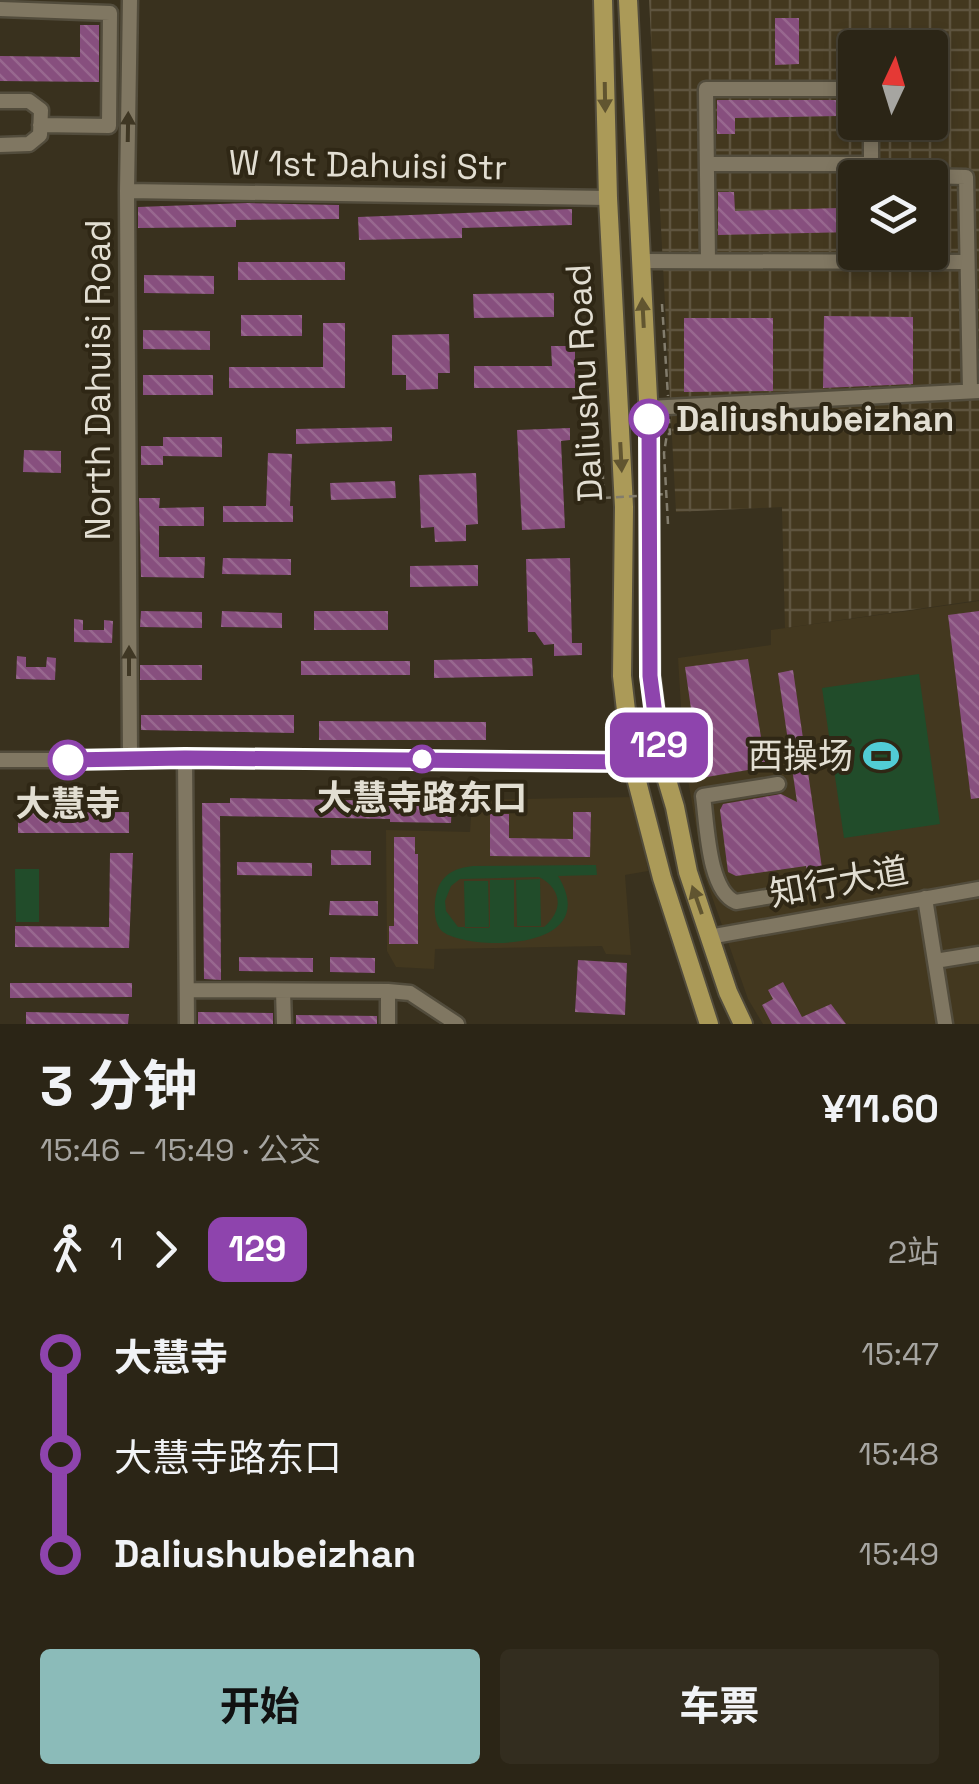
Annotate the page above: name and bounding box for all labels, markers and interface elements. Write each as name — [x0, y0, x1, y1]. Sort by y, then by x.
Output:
north arrow — [838, 30, 948, 140]
map controls — [838, 30, 948, 270]
one-way arrow — [598, 82, 614, 114]
one-way arrow — [120, 110, 136, 142]
street label: W 1st Dahuisi Str — [228, 141, 508, 189]
button: layers — [838, 160, 948, 270]
street label: North Dahuisi Road — [76, 219, 120, 541]
street label: Daliushu Road — [556, 263, 612, 503]
one-way arrow — [635, 296, 651, 328]
place label: Daliushubeizhan — [676, 397, 954, 441]
marker: Daliushubeizhan — [630, 400, 668, 438]
one-way arrow — [613, 442, 629, 474]
one-way arrow — [121, 645, 137, 677]
line badge: 129 — [602, 712, 716, 778]
text: 129 — [630, 723, 688, 767]
place label: 西操场 — [748, 734, 853, 778]
sports icon: 西操场 — [862, 737, 900, 775]
marker: 大慧寺 — [49, 741, 87, 779]
marker: 大慧寺路东口 — [409, 746, 435, 772]
place label: 大慧寺路东口 — [317, 776, 527, 820]
place label: 大慧寺 — [15, 782, 121, 826]
street label: 知行大道 — [766, 848, 912, 916]
one-way arrow — [689, 885, 704, 915]
text: 3 分钟 — [40, 1051, 197, 1121]
text: ¥11.60 — [822, 1085, 939, 1133]
text: 15:46 – 15:49 · 公交 — [40, 1130, 321, 1170]
icon: walk — [40, 1222, 95, 1277]
icon: forward — [138, 1222, 193, 1277]
text: 129 — [228, 1227, 287, 1271]
text: 1 — [110, 1229, 123, 1269]
text: 2站 — [888, 1232, 939, 1272]
text: 大慧寺 — [114, 1334, 228, 1382]
text: 15:47 — [861, 1334, 939, 1374]
text: 大慧寺路东口 — [114, 1434, 342, 1482]
text: 15:48 — [858, 1434, 939, 1474]
text: Daliushubeizhan — [114, 1530, 416, 1578]
text: 15:49 — [859, 1534, 939, 1574]
button: 开始 — [40, 1649, 480, 1764]
button: 车票 — [500, 1649, 939, 1764]

